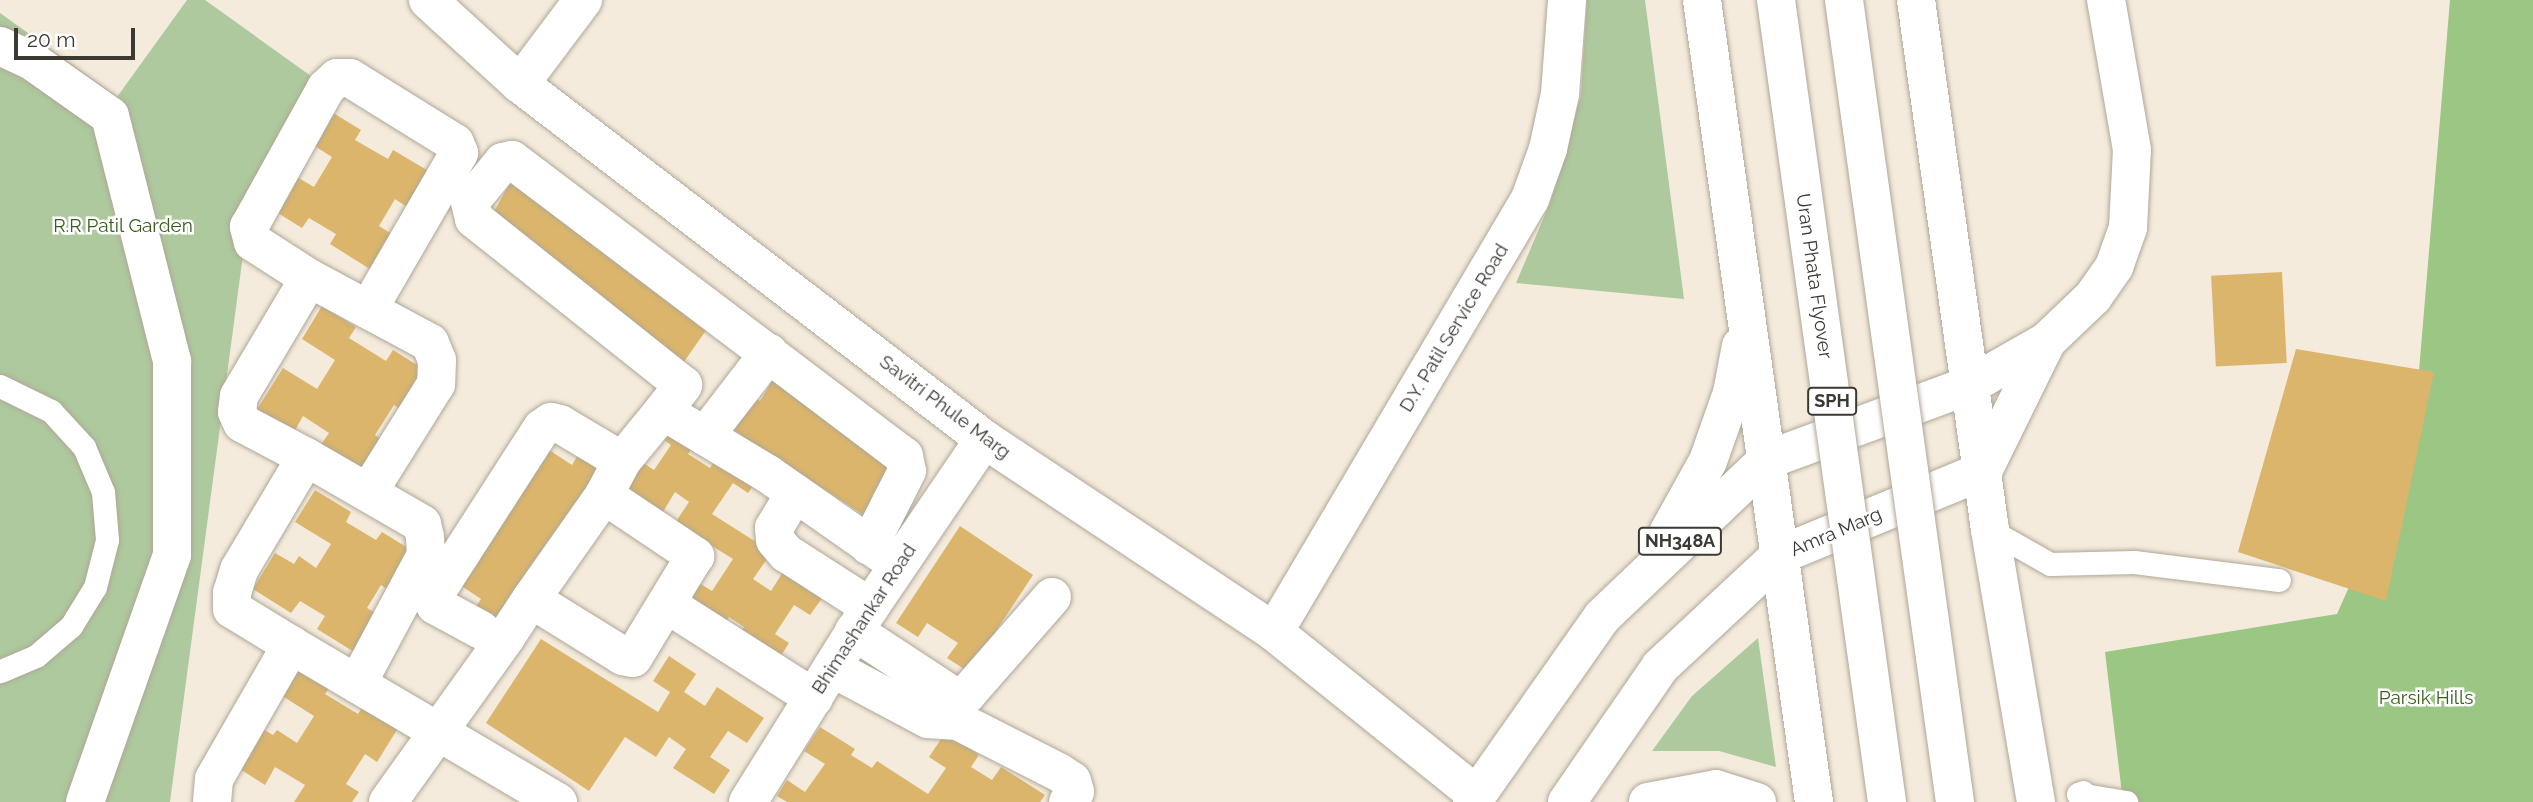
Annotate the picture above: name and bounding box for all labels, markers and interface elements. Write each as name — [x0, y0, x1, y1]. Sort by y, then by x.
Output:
scale bar — [18, 14, 138, 58]
text: 20 m — [27, 27, 75, 52]
street label: Uran Phata Flyover — [1791, 192, 1837, 360]
park label: R.R Patil Garden — [53, 215, 193, 237]
street label: D.Y. Patil Service Road — [1395, 240, 1513, 416]
street label: Savitri Phule Marg — [875, 350, 1015, 464]
road number: SPH — [1806, 386, 1858, 416]
street label: Amra Marg — [1787, 503, 1885, 561]
road number: NH348A — [1636, 526, 1724, 556]
street label: Bhimashankar Road — [807, 539, 921, 699]
park label: Parsik Hills — [2379, 687, 2473, 709]

